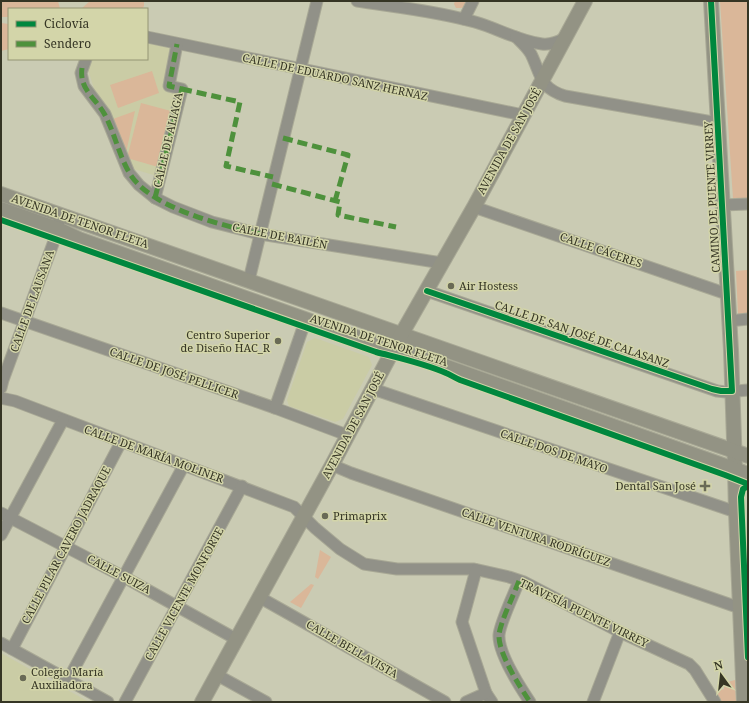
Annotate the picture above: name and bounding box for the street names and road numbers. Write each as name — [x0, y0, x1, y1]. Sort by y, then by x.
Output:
street label: CALLE DE EDUARDO SANZ HERNAZ — [241, 50, 430, 104]
street label: AVENIDA DE SAN JOSÉ — [473, 85, 544, 197]
street label: CALLE DE ALIAGA — [149, 91, 186, 189]
street label: CAMINO DE PUENTE VIRREY — [700, 121, 723, 273]
street label: AVENIDA DE TENOR FLETA — [10, 190, 151, 251]
street label: CALLE DE BAILÉN — [231, 219, 329, 252]
street label: CALLE CÁCERES — [558, 228, 644, 271]
street label: CALLE DE LAUSANA — [6, 247, 57, 354]
street label: CALLE DE SAN JOSÉ DE CALASANZ — [493, 297, 672, 371]
street label: AVENIDA DE TENOR FLETA — [308, 310, 450, 369]
street label: CALLE DE JOSÉ PELLICER — [108, 343, 241, 402]
street label: AVENIDA DE SAN JOSÉ — [318, 368, 387, 481]
street label: CALLE DE MARÍA MOLINER — [82, 421, 227, 486]
street label: CALLE DOS DE MAYO — [498, 425, 610, 476]
street label: CALLE PILAR CAVERO JADRAQUE — [17, 463, 114, 626]
street label: CALLE VENTURA RODRÍGUEZ — [460, 504, 613, 569]
street label: CALLE VICENTE MONFORTE — [141, 524, 227, 663]
street label: CALLE SUIZA — [85, 550, 154, 597]
street label: TRAVESÍA PUENTE VIRREY — [517, 575, 651, 650]
street label: CALLE BELLAVISTA — [304, 616, 401, 681]

